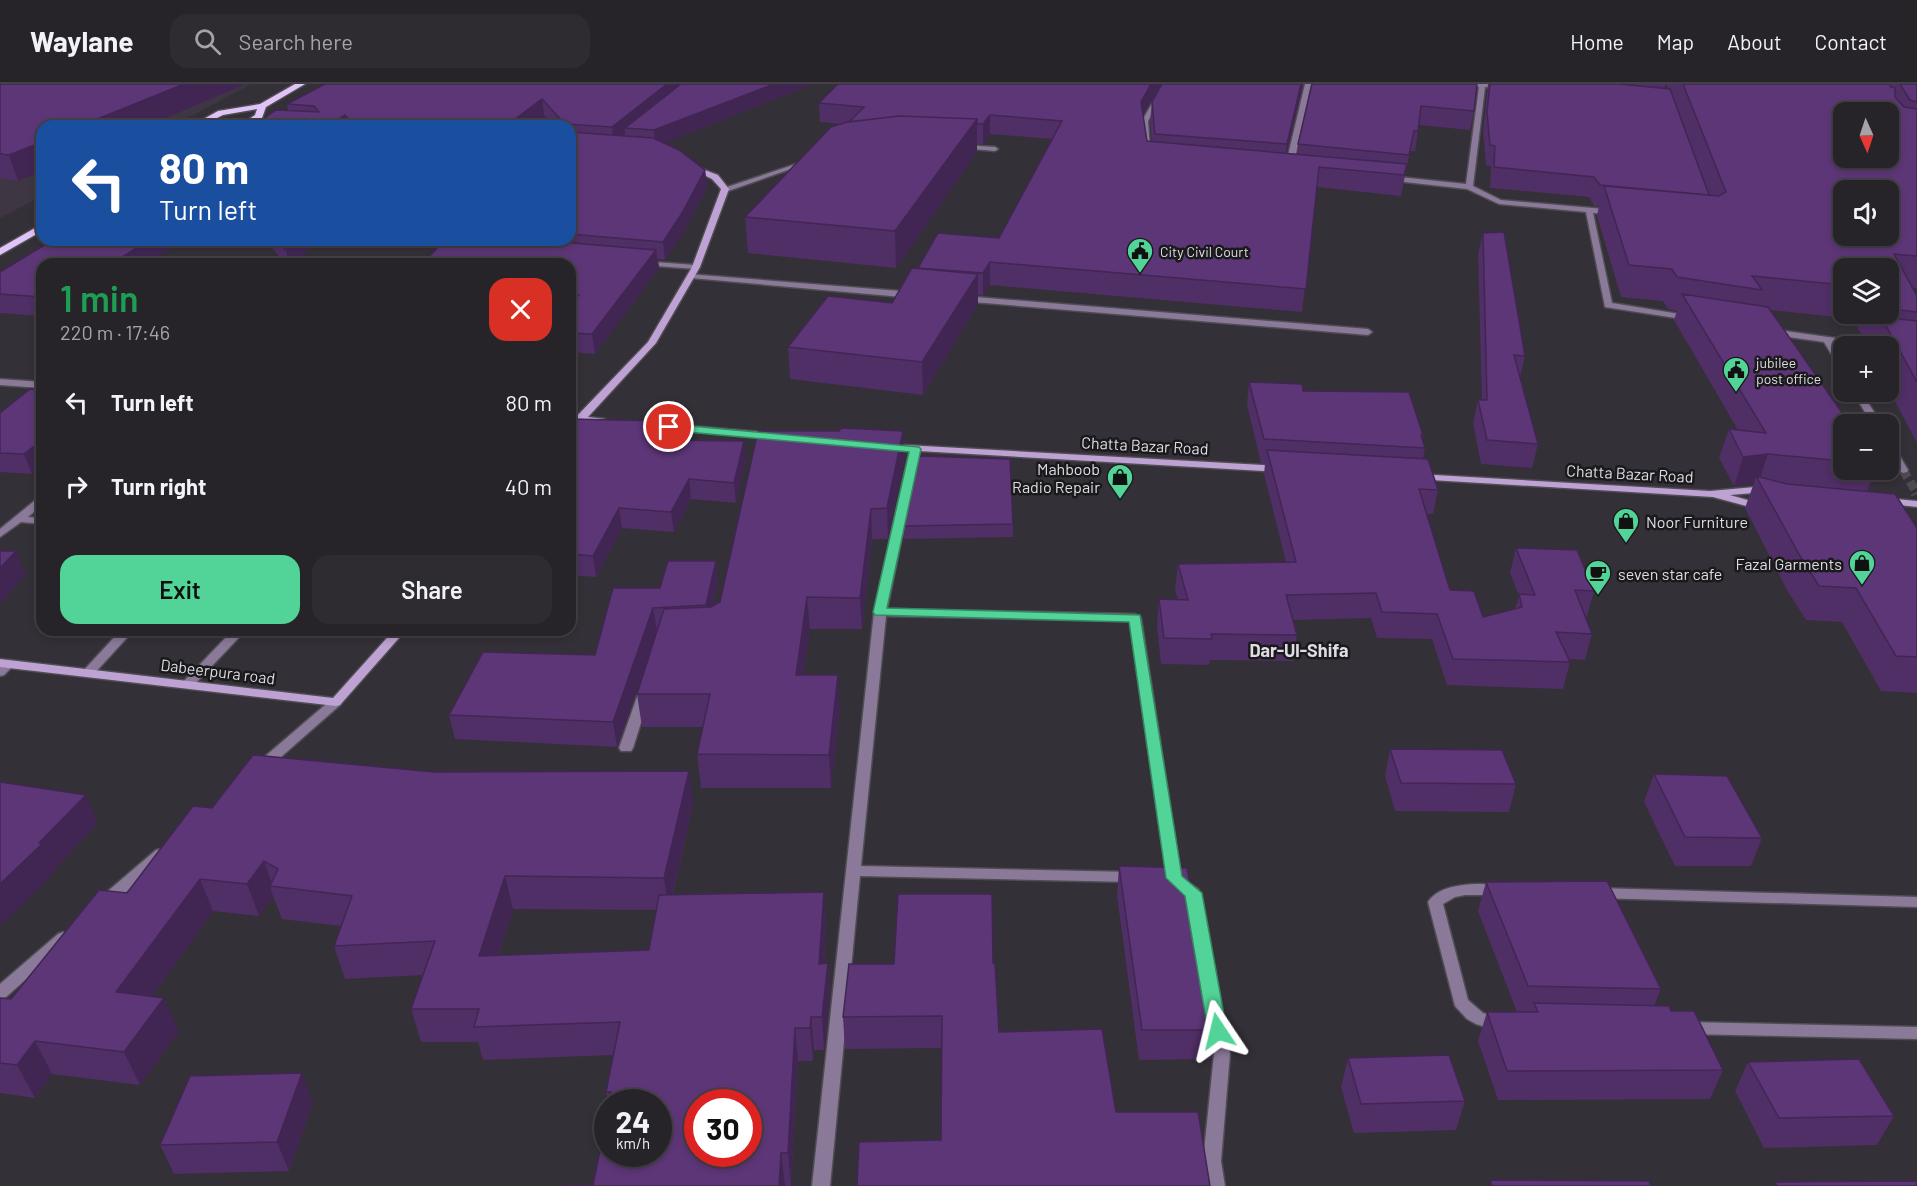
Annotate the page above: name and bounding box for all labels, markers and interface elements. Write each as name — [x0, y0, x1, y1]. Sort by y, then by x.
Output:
search box — [170, 14, 590, 68]
text: Waylane — [30, 24, 134, 58]
icon: search — [191, 25, 224, 58]
text: Search here — [239, 28, 353, 54]
text: Home — [1570, 29, 1624, 54]
text: Map — [1657, 29, 1694, 54]
text: About — [1727, 29, 1782, 54]
text: Contact — [1815, 29, 1887, 54]
north arrow — [1833, 102, 1899, 168]
map controls — [1833, 102, 1899, 480]
text: 80 m — [159, 142, 249, 192]
icon: left — [60, 144, 138, 222]
button: sound — [1833, 180, 1899, 246]
text: Turn left — [159, 193, 257, 225]
public building icon: City Civil Court — [1125, 236, 1155, 274]
place label: City Civil Court — [1160, 243, 1249, 260]
button: layers — [1833, 258, 1899, 324]
text: 1 min — [60, 276, 139, 319]
button: close — [489, 278, 552, 341]
text: 220 m · 17:46 — [60, 320, 170, 344]
button: + — [1833, 336, 1899, 402]
place label: jubilee post office — [1755, 354, 1821, 387]
public building icon: jubilee post office — [1721, 355, 1751, 393]
icon: left — [60, 386, 93, 419]
text: Turn left — [111, 389, 194, 415]
text: 80 m — [506, 389, 552, 415]
pin — [643, 401, 694, 452]
icon: arrive — [652, 410, 685, 443]
button: − — [1833, 414, 1899, 480]
street label: Chatta Bazar Road — [1081, 432, 1209, 458]
place label: Mahboob Radio Repair — [1012, 459, 1100, 496]
street label: Chatta Bazar Road — [1566, 460, 1694, 486]
shop icon: Mahboob Radio Repair — [1105, 462, 1135, 500]
icon: right — [60, 470, 93, 503]
text: Turn right — [111, 473, 206, 499]
text: 40 m — [505, 473, 552, 499]
shop icon: Noor Furniture — [1611, 506, 1641, 544]
place label: Noor Furniture — [1646, 512, 1748, 531]
shop icon: Fazal Garments — [1847, 548, 1877, 586]
place label: Fazal Garments — [1736, 554, 1842, 573]
button: Exit — [60, 555, 300, 624]
button: Share — [312, 555, 552, 624]
cafe icon: seven star cafe — [1583, 558, 1613, 596]
place label: seven star cafe — [1618, 564, 1722, 583]
district label: Dar-Ul-Shifa — [1249, 639, 1349, 661]
street label: Dabeerpura road — [160, 655, 276, 687]
position arrow — [1186, 999, 1250, 1063]
speed limit sign: 30 — [684, 1089, 762, 1167]
text: 24 — [616, 1103, 650, 1139]
text: km/h — [616, 1134, 650, 1152]

